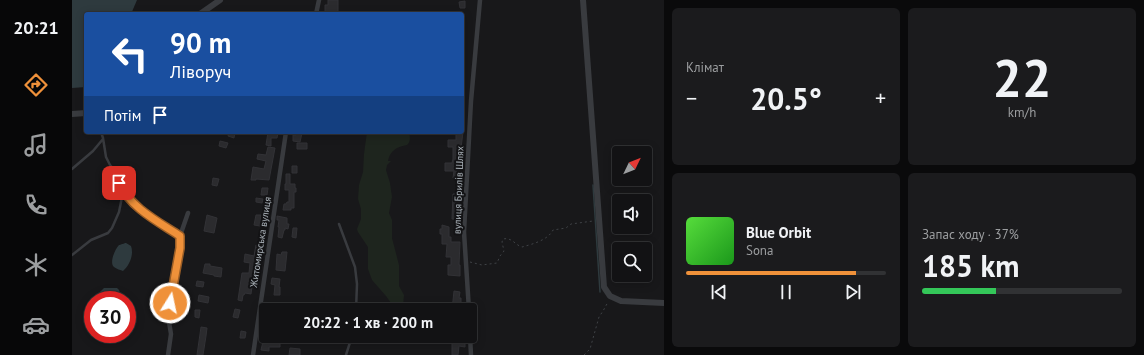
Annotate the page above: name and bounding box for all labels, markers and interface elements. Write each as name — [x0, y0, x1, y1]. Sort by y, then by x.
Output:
text: 20:21 — [13, 16, 59, 39]
text: 90 m — [170, 24, 231, 61]
icon: left — [104, 28, 156, 80]
text: 22 — [993, 44, 1051, 111]
text: Клімат — [686, 59, 724, 76]
text: Ліворуч — [170, 60, 231, 83]
icon: directions — [22, 71, 50, 99]
text: 20.5° — [750, 79, 822, 118]
text: − — [686, 84, 697, 112]
text: + — [875, 84, 886, 112]
icon: arrive — [149, 104, 171, 126]
text: km/h — [1008, 104, 1036, 121]
text: Потім — [104, 106, 141, 125]
icon: music — [22, 131, 50, 159]
street label: вулиця Брилів Шлях — [450, 146, 467, 234]
north arrow — [612, 146, 652, 186]
map controls — [612, 146, 652, 282]
pin — [102, 166, 136, 200]
icon: arrive — [108, 172, 130, 194]
icon: phone — [22, 191, 50, 219]
button: sound — [612, 194, 652, 234]
street label: Житомирська вулиця — [247, 195, 274, 289]
text: Blue Orbit — [746, 223, 811, 242]
text: Запас ходу · 37% — [922, 226, 1019, 243]
button: search — [612, 242, 652, 282]
text: Sona — [746, 242, 773, 259]
text: 185 km — [922, 246, 1020, 285]
icon: climate — [22, 251, 50, 279]
icon: previous — [708, 281, 730, 303]
icon: pause — [775, 281, 797, 303]
icon: next — [842, 281, 864, 303]
position arrow — [149, 282, 191, 324]
speed limit sign: 30 — [84, 291, 136, 343]
icon: car — [22, 311, 50, 339]
text: 20:22 · 1 хв · 200 m — [303, 313, 433, 332]

